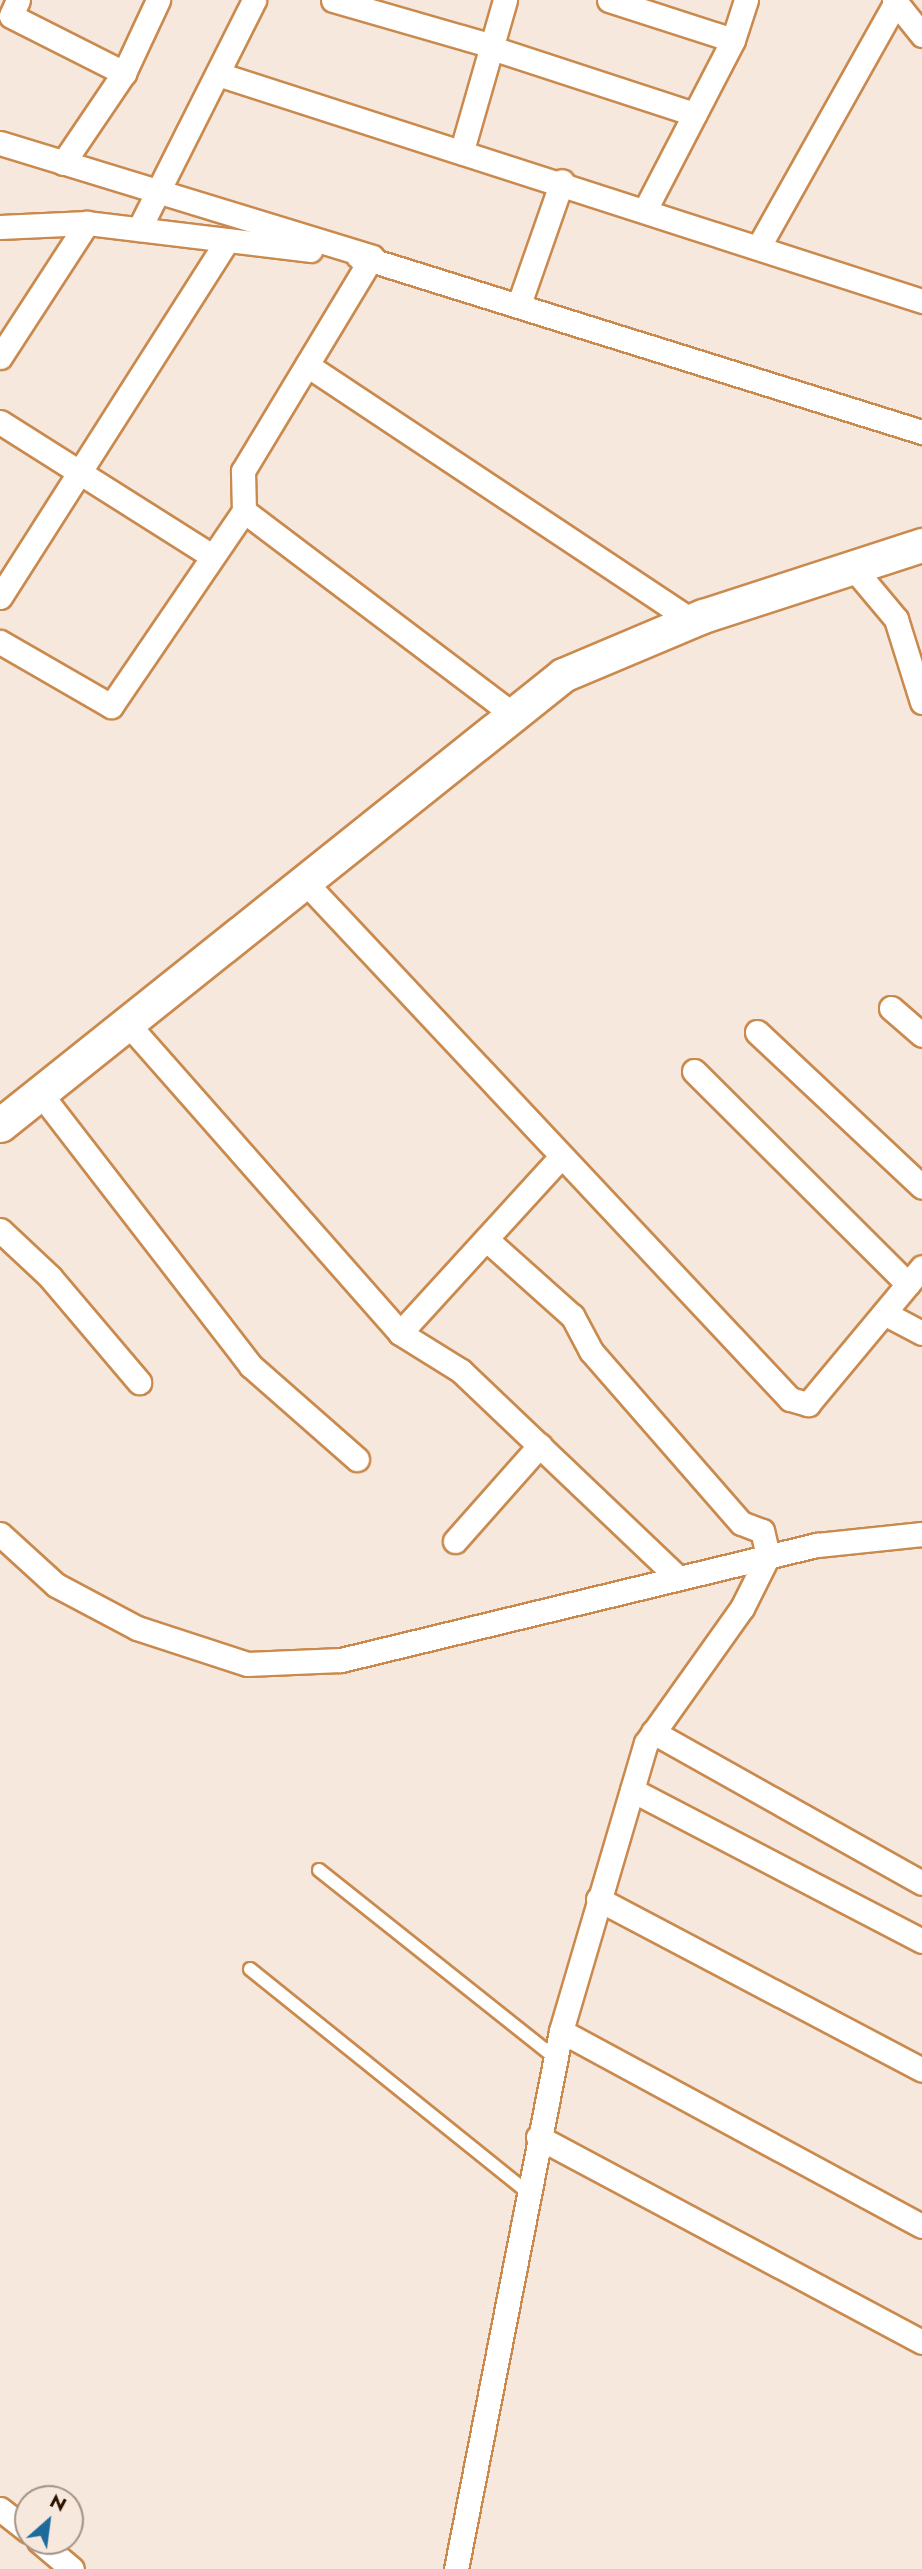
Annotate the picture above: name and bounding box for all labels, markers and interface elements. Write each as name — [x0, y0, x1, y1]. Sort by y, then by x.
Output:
north arrow — [14, 2485, 84, 2555]
text: N — [45, 2487, 71, 2518]

